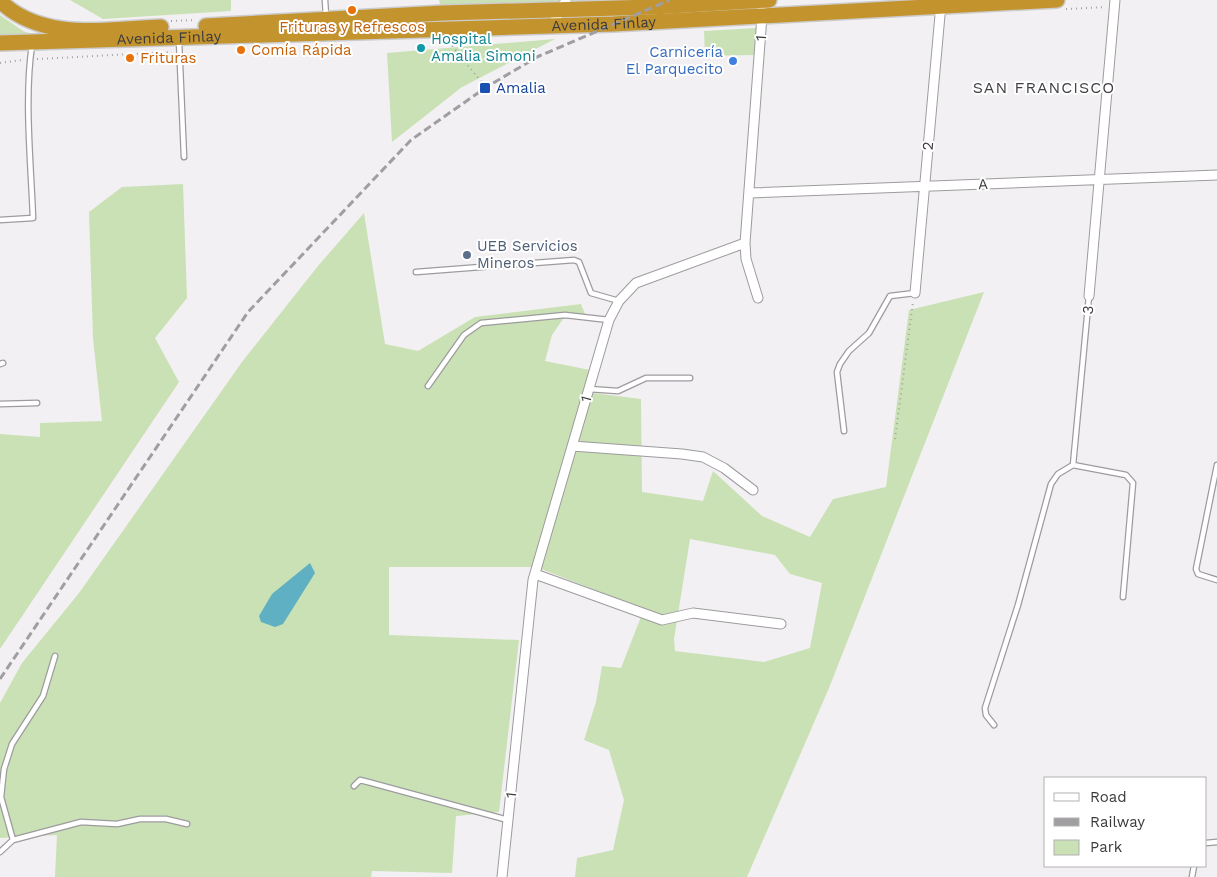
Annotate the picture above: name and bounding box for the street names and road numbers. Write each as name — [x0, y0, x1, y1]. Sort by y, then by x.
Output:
street label: Avenida Finlay — [551, 13, 657, 35]
street label: Avenida Finlay — [116, 27, 222, 48]
street label: 1 — [752, 34, 770, 42]
street label: 2 — [919, 141, 937, 151]
street label: A — [978, 175, 988, 193]
street label: 3 — [1079, 305, 1097, 315]
street label: 1 — [577, 394, 595, 404]
street label: 1 — [502, 791, 520, 799]

